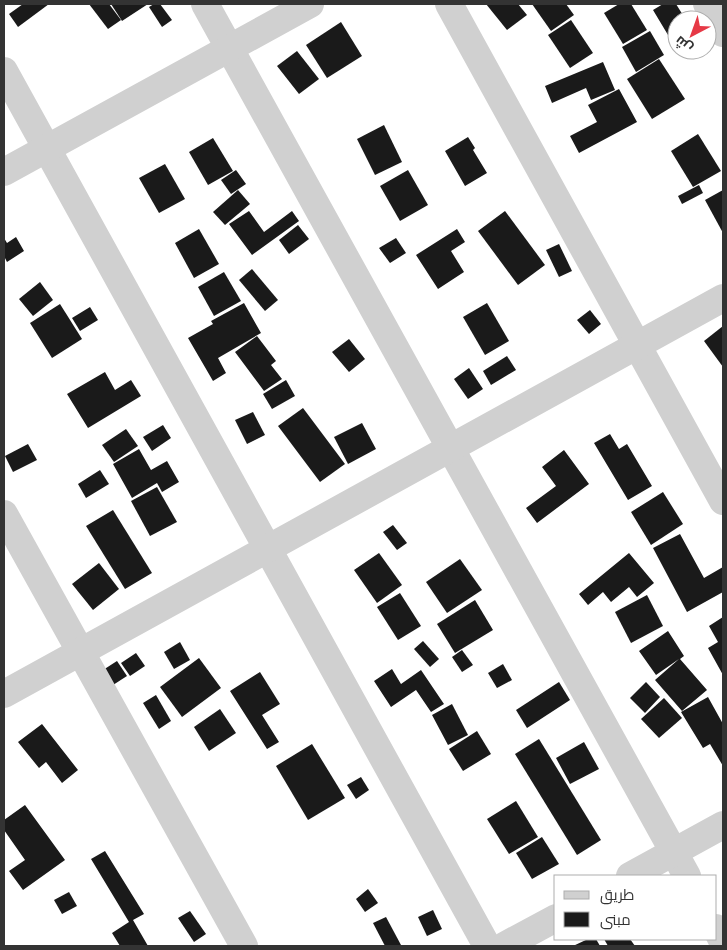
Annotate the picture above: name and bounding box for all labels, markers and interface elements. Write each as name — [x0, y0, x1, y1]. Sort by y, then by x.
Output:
north arrow — [667, 10, 717, 60]
text: ش — [671, 32, 696, 57]
legend — [554, 875, 717, 940]
text: طريق — [600, 886, 634, 905]
text: مبنى — [600, 911, 631, 930]

